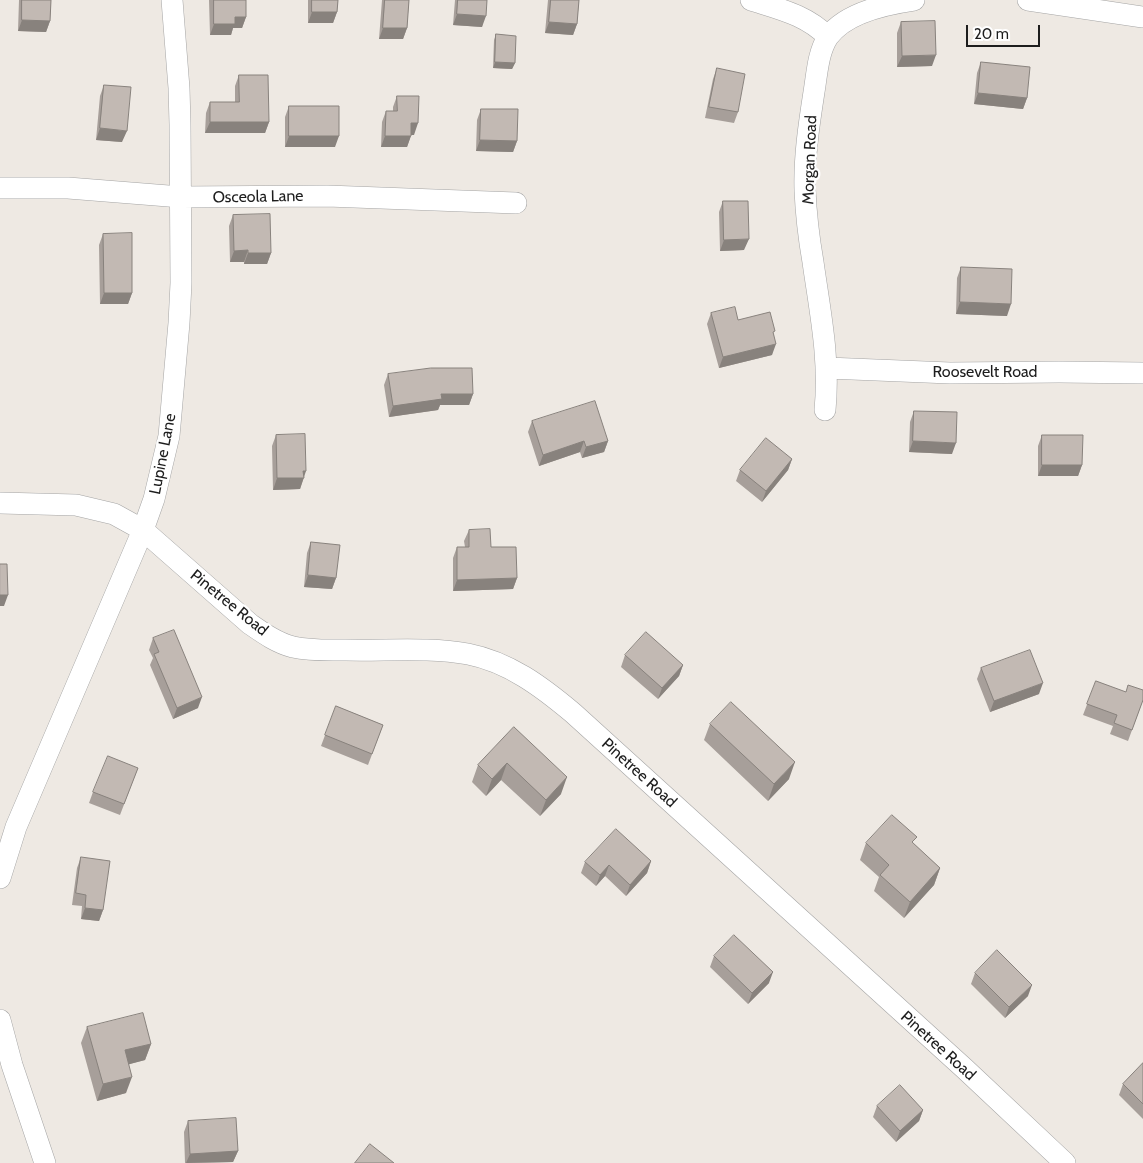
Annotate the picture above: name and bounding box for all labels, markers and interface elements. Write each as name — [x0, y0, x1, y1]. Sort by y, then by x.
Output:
scale bar — [968, 15, 1042, 47]
text: 20 m — [974, 25, 1009, 43]
street label: Morgan Road — [799, 115, 821, 205]
street label: Osceola Lane — [212, 187, 304, 207]
street label: Roosevelt Road — [932, 362, 1038, 382]
street label: Lupine Lane — [146, 412, 180, 496]
street label: Pinetree Road — [186, 566, 272, 640]
street label: Pinetree Road — [597, 734, 681, 812]
street label: Pinetree Road — [896, 1007, 980, 1085]

